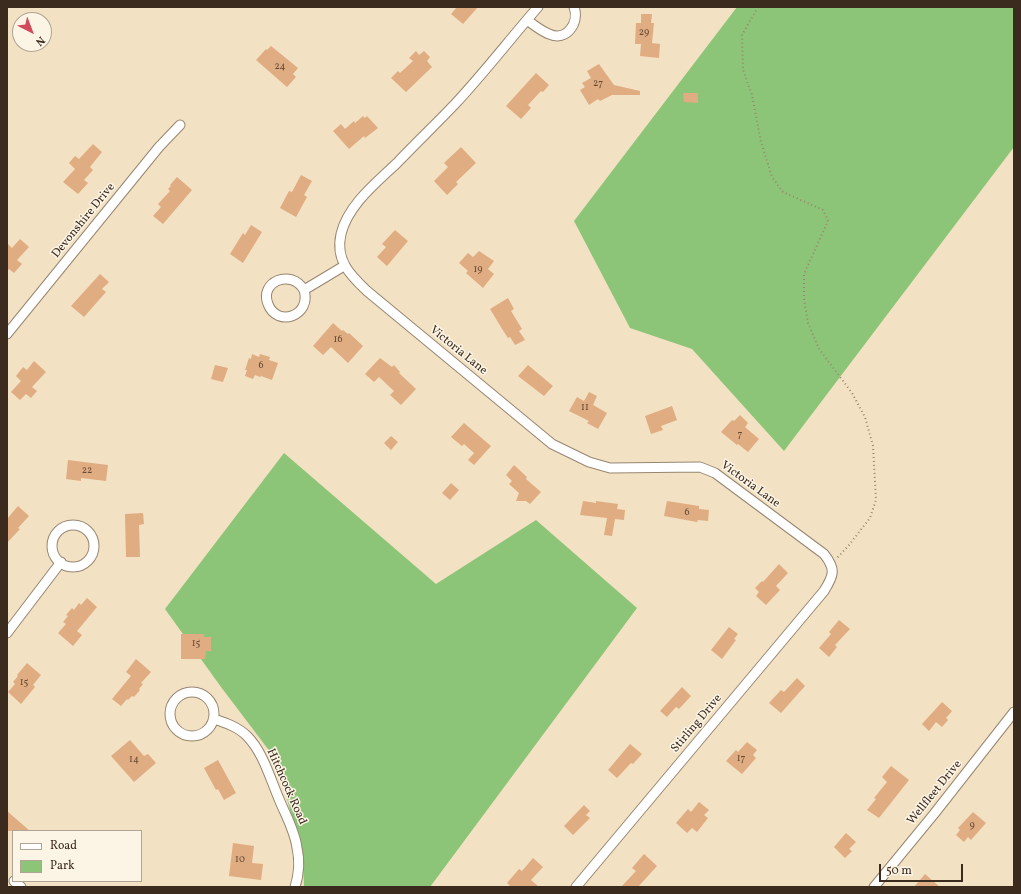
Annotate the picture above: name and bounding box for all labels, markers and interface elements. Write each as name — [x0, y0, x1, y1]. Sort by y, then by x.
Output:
north arrow — [12, 12, 52, 52]
house number: 29 — [639, 27, 649, 39]
text: N — [32, 32, 48, 49]
house number: 24 — [274, 61, 286, 73]
house number: 27 — [593, 78, 603, 90]
street label: Devonshire Drive — [49, 181, 119, 261]
house number: 19 — [473, 264, 483, 276]
street label: Victoria Lane — [426, 323, 490, 379]
house number: 16 — [334, 334, 342, 346]
house number: 6 — [258, 360, 264, 372]
house number: 11 — [581, 402, 589, 414]
house number: 7 — [738, 429, 742, 441]
street label: Victoria Lane — [718, 459, 782, 511]
house number: 22 — [82, 465, 92, 477]
house number: 6 — [684, 507, 690, 519]
house number: 15 — [192, 638, 200, 650]
house number: 15 — [20, 677, 28, 689]
street label: Stirling Drive — [668, 692, 726, 756]
street label: Hitchcock Road — [263, 747, 309, 827]
house number: 17 — [737, 753, 745, 765]
house number: 14 — [129, 754, 139, 766]
street label: Wellfleet Drive — [905, 758, 965, 828]
house number: 9 — [969, 820, 975, 832]
legend — [12, 830, 142, 882]
text: Road — [50, 838, 77, 854]
house number: 10 — [235, 854, 245, 866]
scale bar — [881, 856, 965, 882]
text: Park — [50, 858, 75, 874]
text: 50 m — [886, 863, 912, 879]

